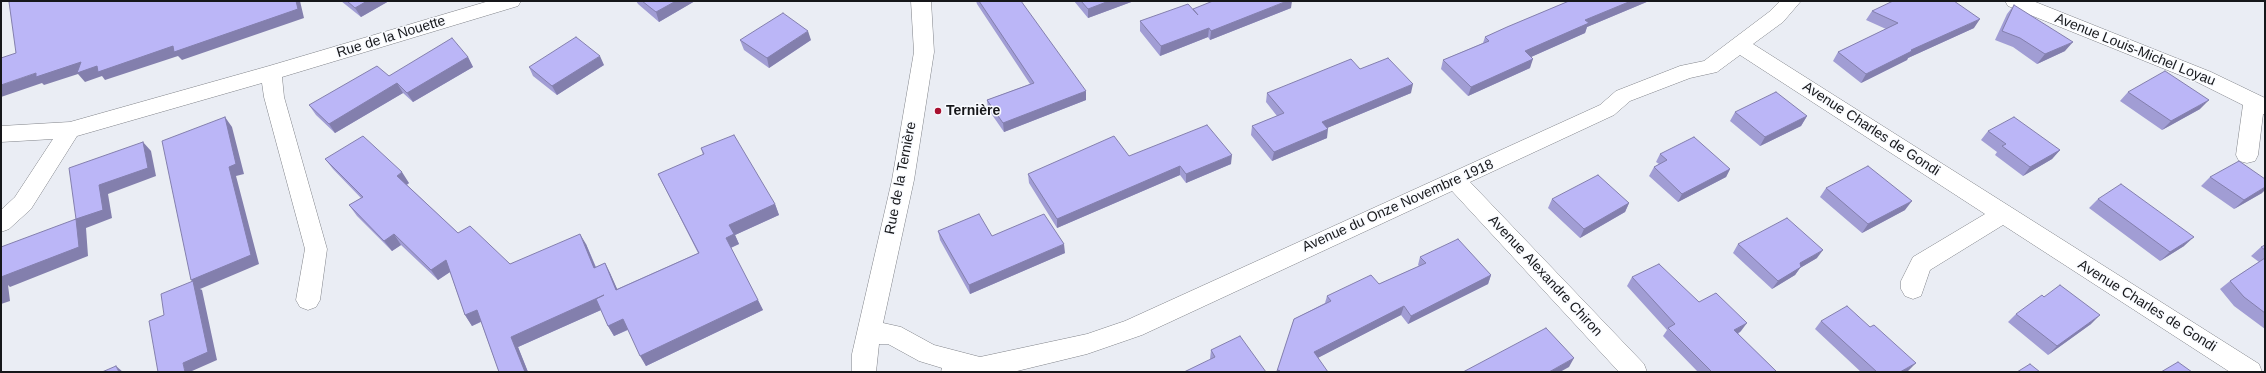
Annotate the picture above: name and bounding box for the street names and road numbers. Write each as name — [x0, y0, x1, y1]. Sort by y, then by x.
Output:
street label: Avenue Louis-Michel Loyau — [2052, 10, 2218, 90]
street label: Rue de la Nouette — [335, 12, 447, 62]
street label: Avenue Charles de Gondi — [1799, 78, 1943, 180]
street label: Rue de la Ternière — [882, 120, 920, 236]
street label: Avenue du Onze Novembre 1918 — [1300, 156, 1496, 256]
street label: Avenue Alexandre Chiron — [1485, 212, 1605, 340]
street label: Avenue Charles de Gondi — [2075, 256, 2219, 356]

